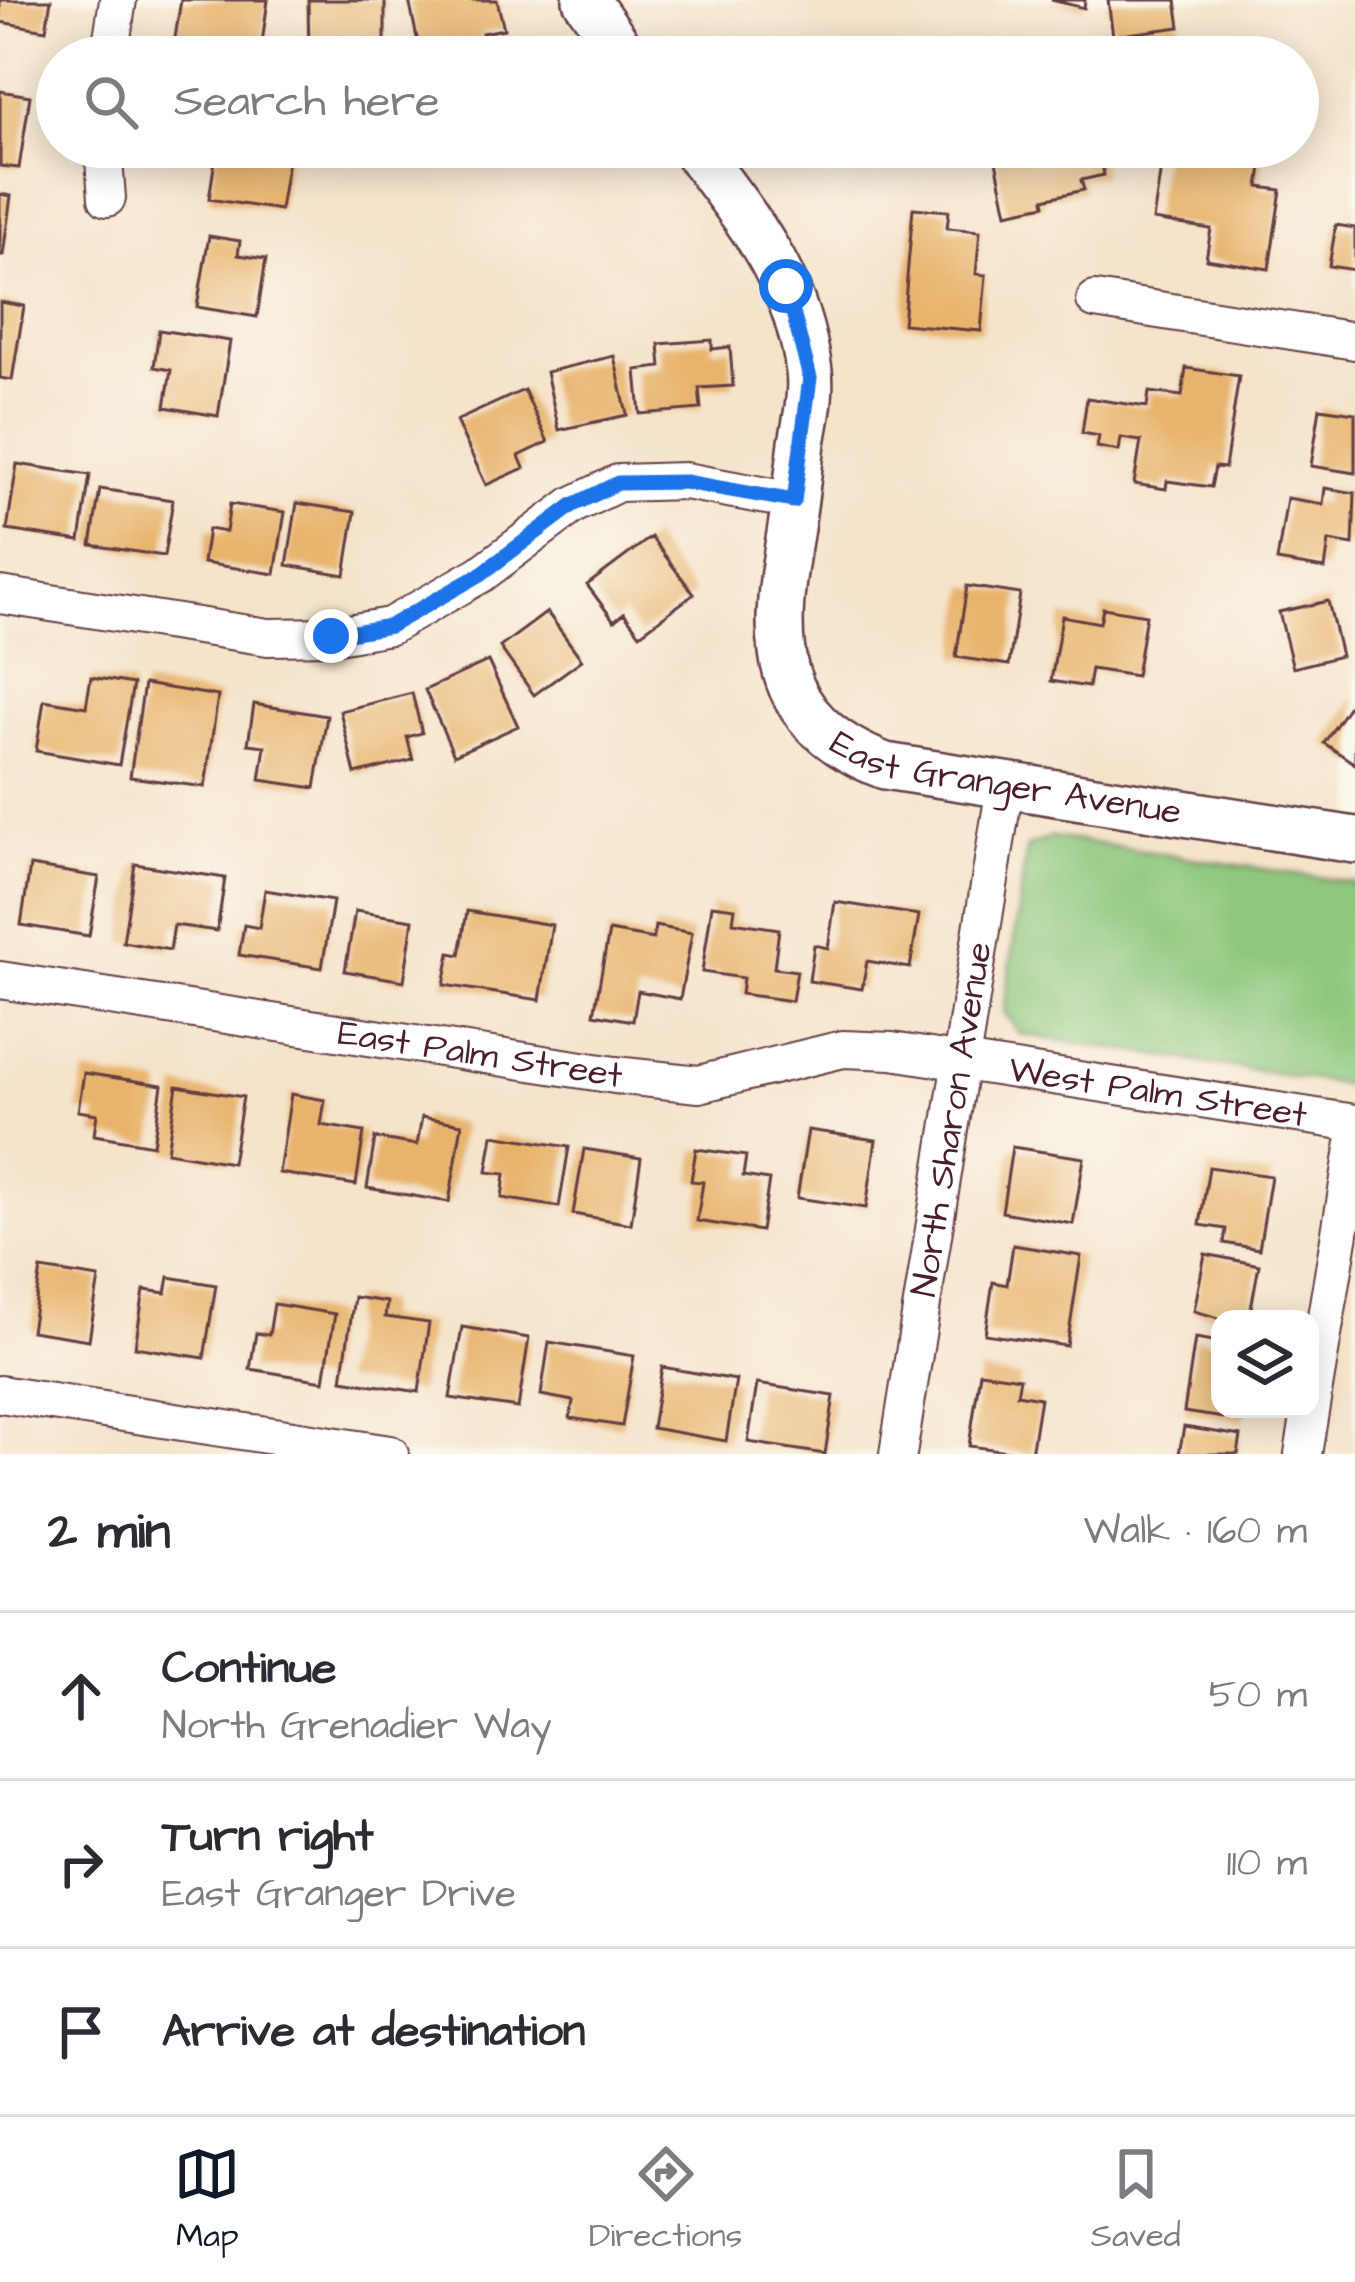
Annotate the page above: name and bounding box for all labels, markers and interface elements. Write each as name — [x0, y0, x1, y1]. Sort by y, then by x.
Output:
search box — [36, 36, 1319, 168]
icon: search — [78, 69, 144, 135]
text: Search here — [174, 71, 440, 133]
route start — [759, 259, 813, 313]
route end — [304, 609, 358, 663]
street label: East Granger Avenue — [820, 718, 1185, 838]
street label: North Sharon Avenue — [898, 938, 1005, 1300]
street label: East Palm Street — [334, 1007, 625, 1101]
street label: West Palm Street — [1005, 1044, 1311, 1141]
map controls — [1211, 1310, 1319, 1418]
button: layers — [1211, 1310, 1319, 1418]
text: 2 min — [48, 1497, 171, 1568]
text: Walk · 160 m — [1084, 1505, 1307, 1559]
text: Continue — [162, 1638, 336, 1700]
icon: ahead — [48, 1663, 114, 1729]
text: 50 m — [1209, 1669, 1307, 1723]
text: North Grenadier Way — [162, 1700, 552, 1754]
text: Turn right — [162, 1806, 374, 1868]
icon: right — [48, 1831, 114, 1897]
text: 110 m — [1226, 1837, 1307, 1891]
text: East Granger Drive — [162, 1868, 516, 1922]
icon: arrive — [48, 1999, 114, 2065]
text: Arrive at destination — [162, 2001, 585, 2063]
tab: Map — [174, 2141, 240, 2259]
tab: Directions — [589, 2141, 742, 2259]
tab: Saved — [1091, 2141, 1181, 2259]

